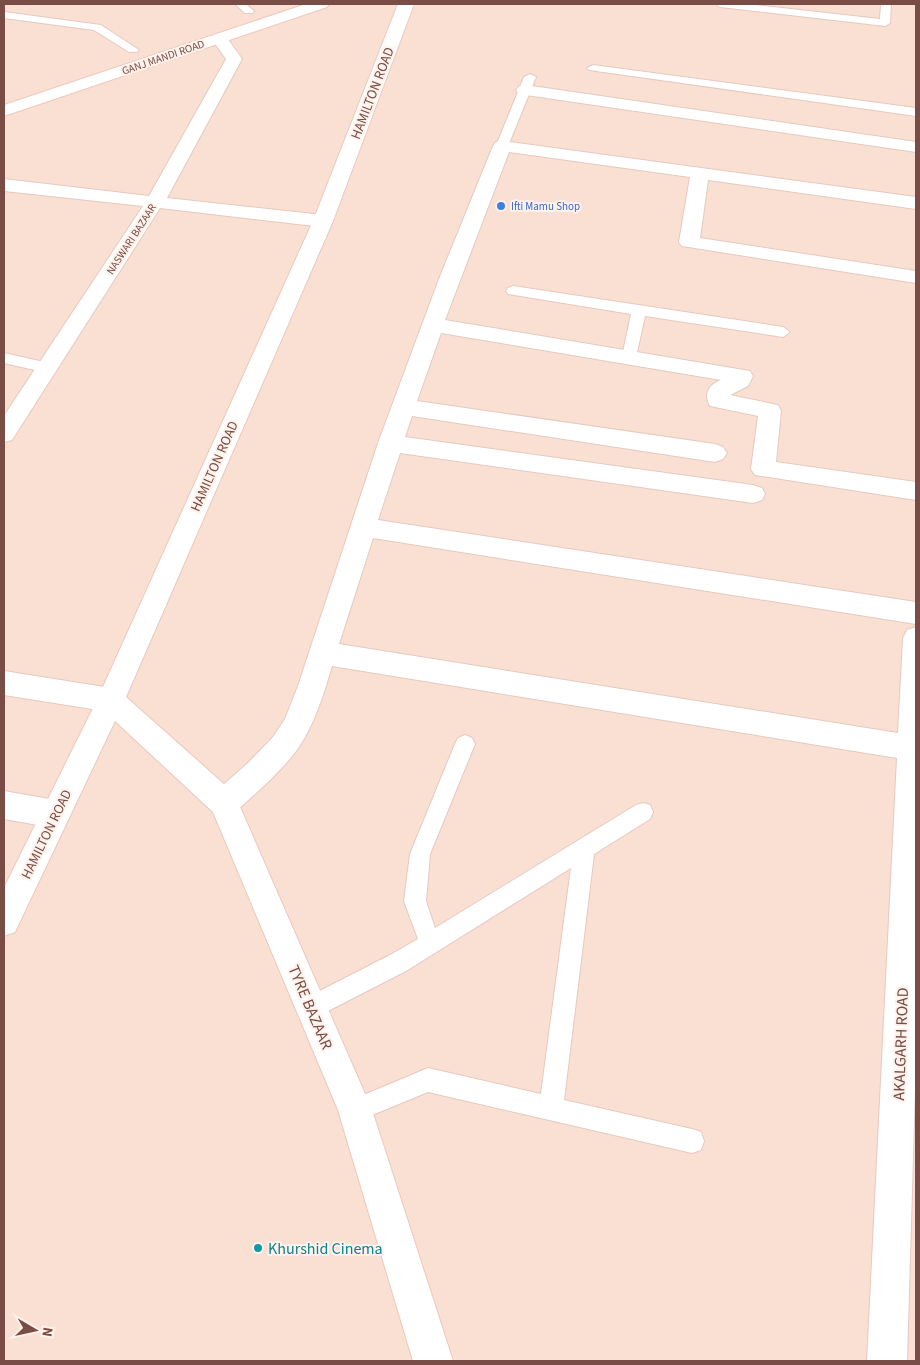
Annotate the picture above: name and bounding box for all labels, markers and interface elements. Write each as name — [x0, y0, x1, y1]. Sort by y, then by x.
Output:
street label: GANJ MANDI ROAD — [120, 36, 207, 79]
street label: HAMILTON ROAD — [346, 44, 400, 142]
place label: Ifti Mamu Shop — [511, 199, 580, 214]
marker: Ifti Mamu Shop — [495, 200, 507, 212]
street label: NASWARI BAZAAR — [103, 201, 160, 277]
street label: HAMILTON ROAD — [186, 418, 244, 515]
street label: HAMILTON ROAD — [17, 786, 77, 883]
street label: TYRE BAZAAR — [282, 962, 338, 1053]
street label: AKALGARH ROAD — [888, 987, 914, 1101]
place label: Khurshid Cinema — [268, 1238, 383, 1260]
marker: Khurshid Cinema — [252, 1242, 264, 1254]
north arrow — [10, 1305, 60, 1355]
text: N — [36, 1326, 57, 1338]

